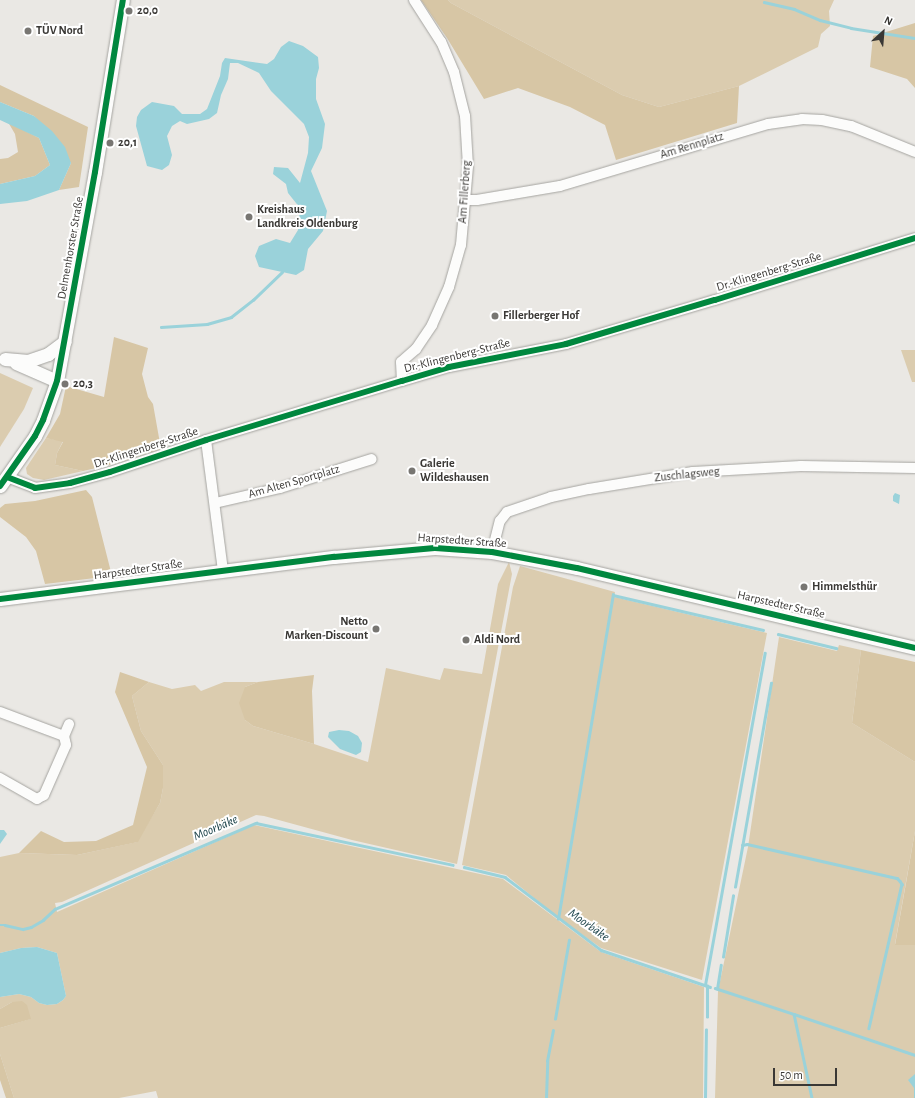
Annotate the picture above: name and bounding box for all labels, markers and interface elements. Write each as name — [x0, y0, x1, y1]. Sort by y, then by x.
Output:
place label: 20,0 — [137, 4, 158, 18]
marker: 20,0 — [124, 6, 134, 16]
north arrow — [863, 12, 903, 52]
text: N — [883, 14, 894, 27]
place label: TÜV Nord — [36, 24, 83, 38]
marker: TÜV Nord — [23, 26, 33, 36]
street label: Am Rennplatz — [658, 129, 726, 163]
place label: 20,1 — [118, 136, 137, 150]
marker: 20,1 — [105, 138, 115, 148]
street label: Am Fillerberg — [456, 160, 474, 224]
street label: Delmenhorster Straße — [55, 196, 87, 300]
place label: Kreishaus Landkreis Oldenburg — [257, 203, 358, 231]
marker: Kreishaus Landkreis Oldenburg — [244, 212, 254, 222]
street label: Dr.-Klingenberg-Straße — [715, 249, 823, 295]
place label: Fillerberger Hof — [503, 309, 579, 323]
marker: Fillerberger Hof — [490, 311, 500, 321]
street label: Dr.-Klingenberg-Straße — [402, 336, 512, 376]
place label: 20,3 — [73, 377, 93, 391]
marker: 20,3 — [60, 379, 70, 389]
street label: Dr.-Klingenberg-Straße — [92, 424, 200, 472]
place label: Galerie Wildeshausen — [420, 457, 489, 485]
street label: Am Alten Sportplatz — [247, 462, 341, 502]
street label: Zuschlagsweg — [654, 464, 720, 486]
marker: Galerie Wildeshausen — [407, 466, 417, 476]
street label: Harpstedter Straße — [417, 531, 507, 551]
street label: Harpstedter Straße — [93, 557, 183, 583]
place label: Himmelsthür — [812, 580, 877, 594]
marker: Himmelsthür — [799, 582, 809, 592]
street label: Harpstedter Straße — [736, 588, 826, 622]
place label: Netto Marken-Discount — [285, 615, 368, 643]
marker: Netto Marken-Discount — [371, 624, 381, 634]
place label: Aldi Nord — [474, 633, 520, 647]
marker: Aldi Nord — [461, 635, 471, 645]
water label: Moorbäke — [191, 813, 241, 845]
water label: Moorbäke — [564, 906, 612, 946]
scale bar — [775, 1060, 839, 1086]
text: 50 m — [780, 1069, 803, 1081]

